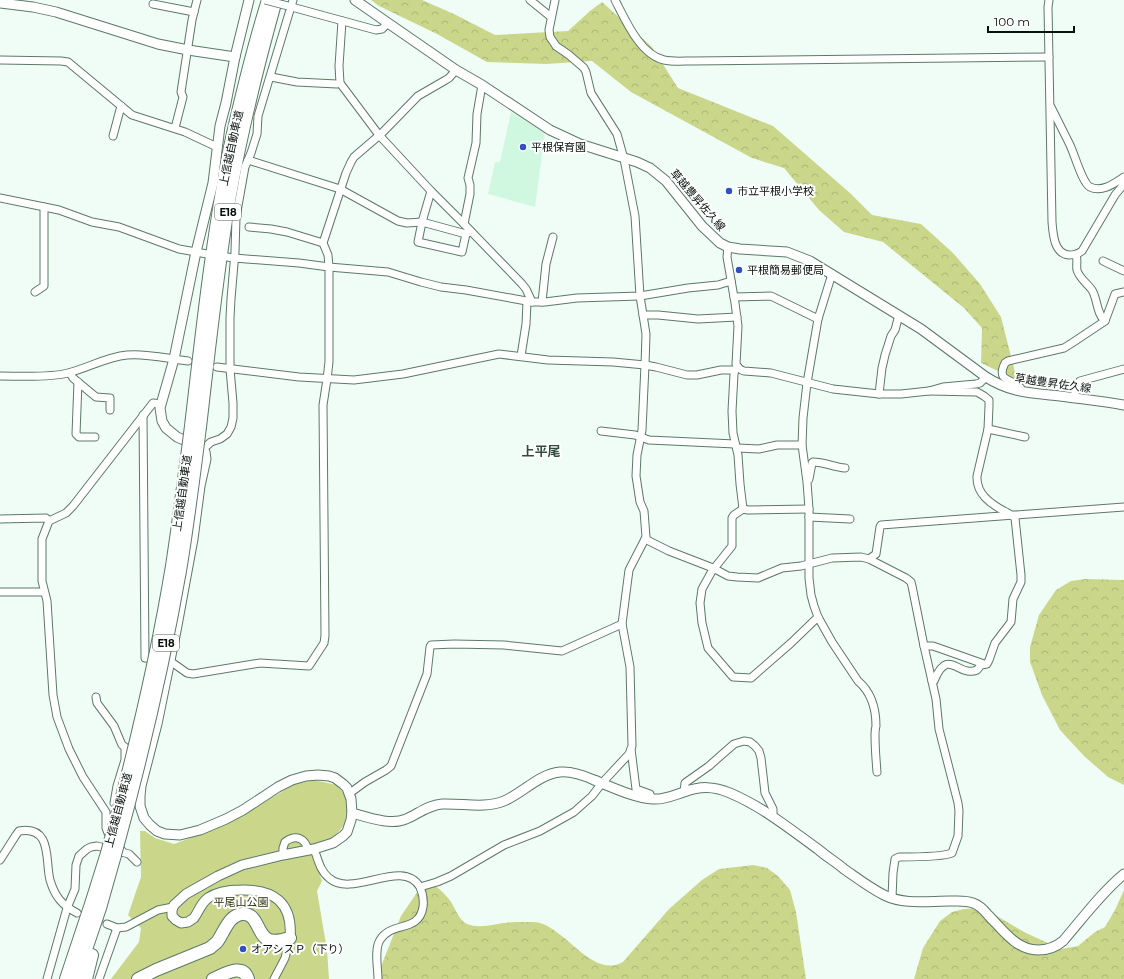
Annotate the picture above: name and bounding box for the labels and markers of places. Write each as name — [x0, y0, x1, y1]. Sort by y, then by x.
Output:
place label: 平根保育園 — [531, 140, 586, 154]
marker: 平根保育園 — [518, 142, 528, 152]
place label: 市立平根小学校 — [737, 184, 814, 198]
marker: 市立平根小学校 — [724, 186, 734, 196]
place label: 平根簡易郵便局 — [747, 263, 824, 277]
marker: 平根簡易郵便局 — [734, 265, 744, 275]
place label: オアシスＰ（下り） — [251, 942, 350, 956]
marker: オアシスＰ（下り） — [238, 944, 248, 954]

